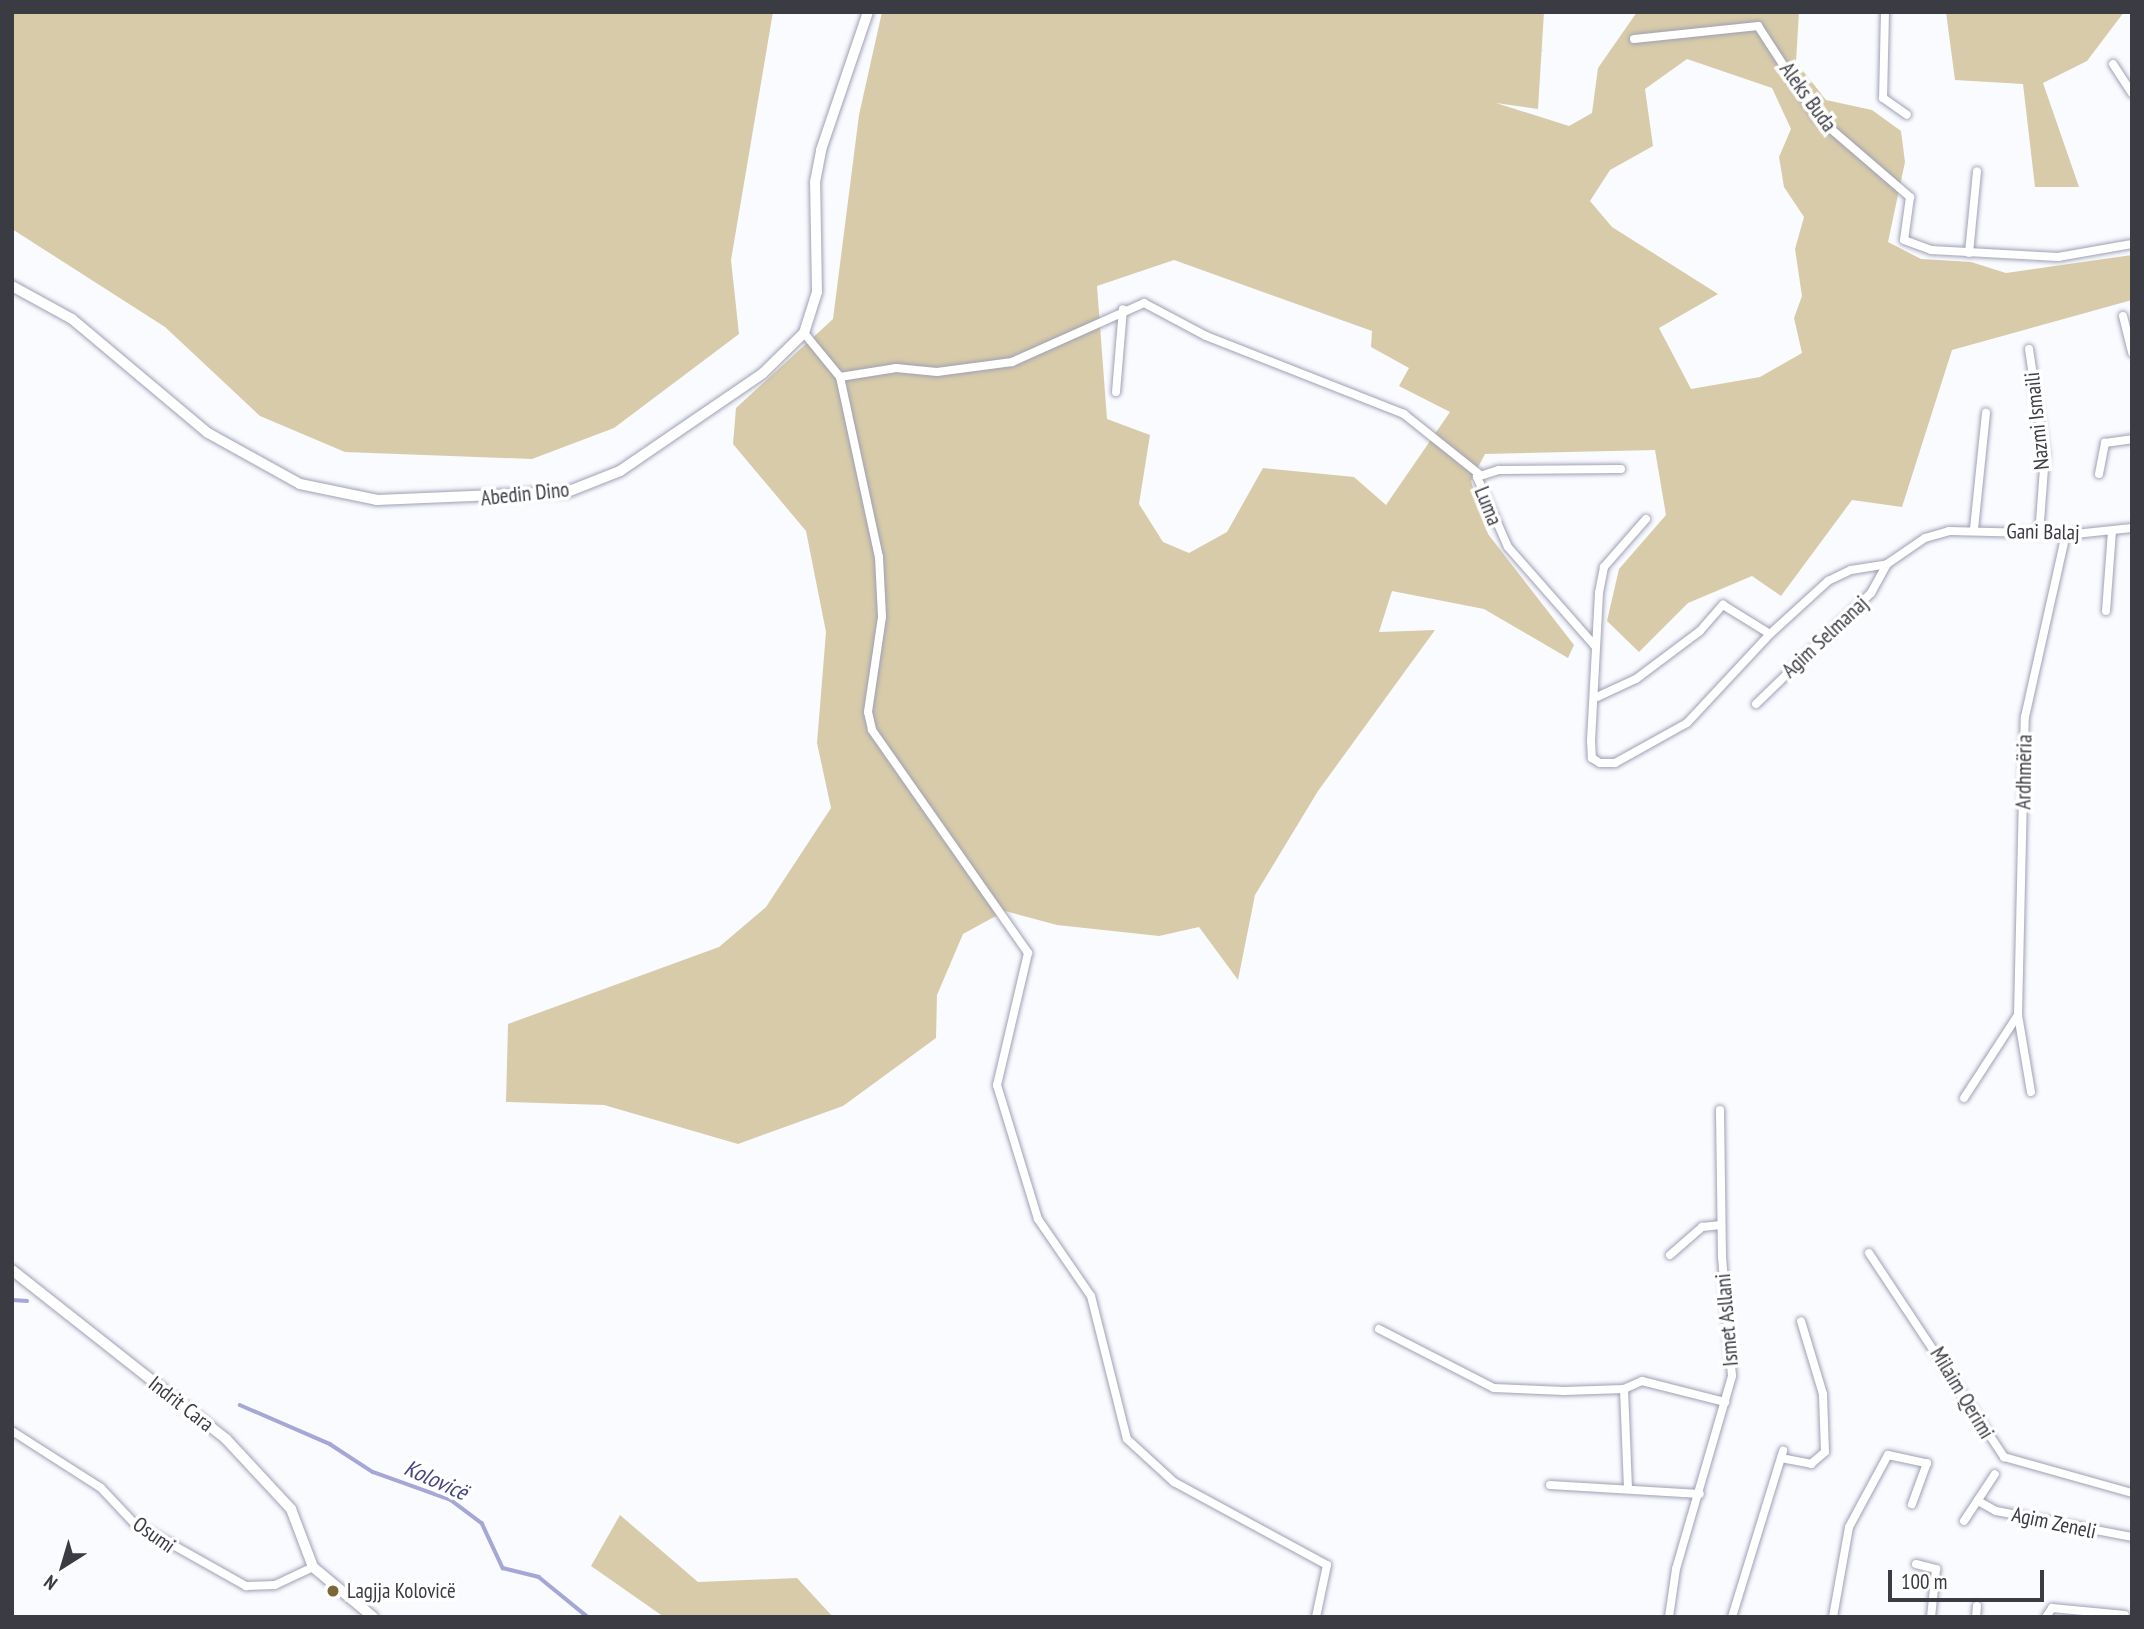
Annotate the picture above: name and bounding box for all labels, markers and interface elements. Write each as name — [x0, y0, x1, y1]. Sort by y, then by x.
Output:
street label: Aleks Buda — [1774, 57, 1842, 137]
street label: Nazmi Ismaili — [2019, 371, 2055, 471]
street label: Abedin Dino — [479, 477, 571, 511]
street label: Luma — [1469, 483, 1507, 529]
street label: Gani Balaj — [2006, 519, 2080, 545]
street label: Agim Selmanaj — [1777, 591, 1873, 683]
street label: Ardhmëria — [2011, 734, 2037, 810]
street label: Ismet Asllani — [1710, 1272, 1744, 1368]
street label: Milaim Qerimi — [1925, 1343, 1999, 1443]
street label: Indrit Cara — [143, 1371, 219, 1437]
water label: Kolovicë — [400, 1454, 472, 1506]
street label: Agim Zeneli — [2009, 1502, 2099, 1544]
street label: Osumi — [128, 1511, 180, 1559]
north arrow — [28, 1531, 98, 1601]
scale bar — [1892, 1556, 2048, 1600]
text: 100 m — [1901, 1568, 1947, 1595]
text: N — [39, 1570, 62, 1595]
place label: Lagjja Kolovicë — [347, 1578, 456, 1604]
marker: Lagjja Kolovicë — [325, 1583, 341, 1599]

